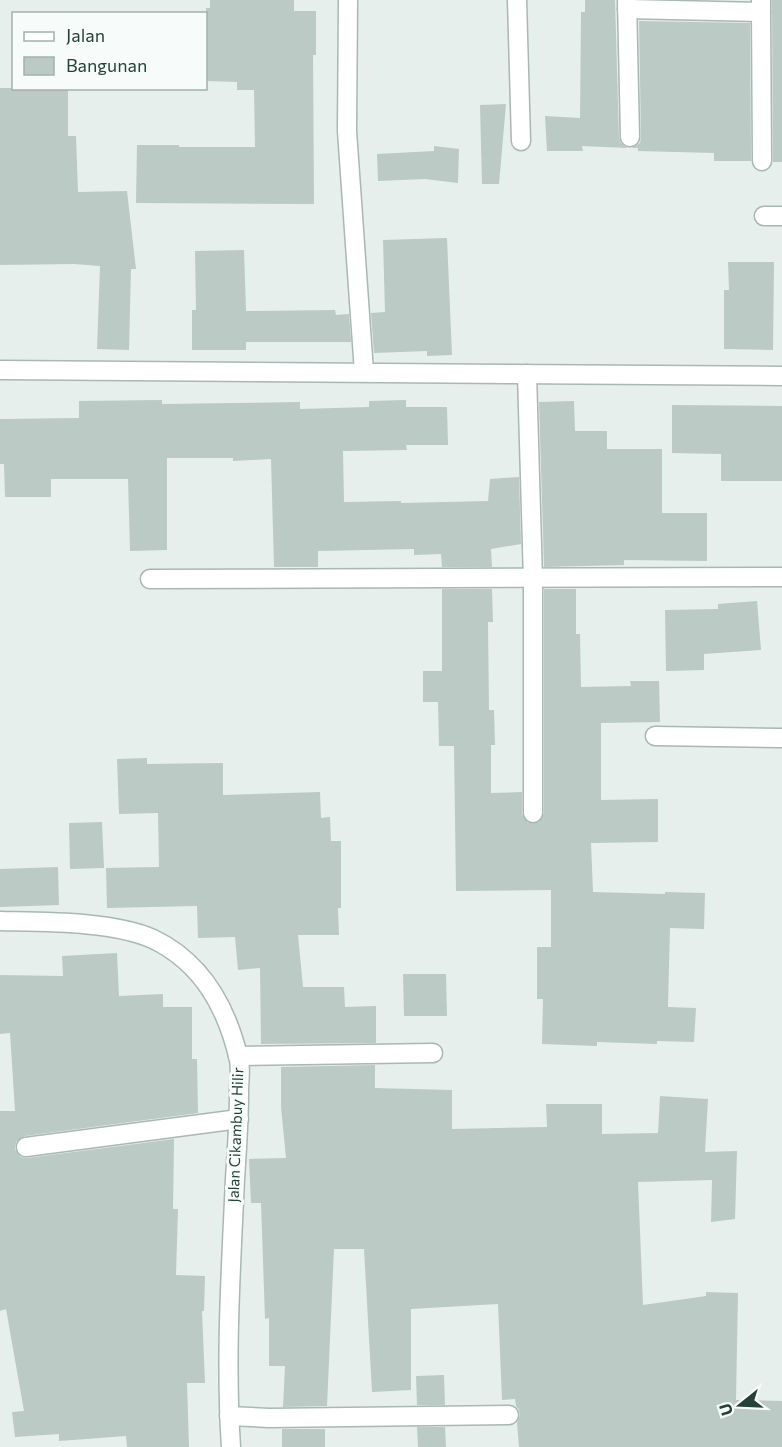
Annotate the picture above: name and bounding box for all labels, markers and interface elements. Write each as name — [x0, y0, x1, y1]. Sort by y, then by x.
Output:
legend — [12, 12, 207, 90]
text: Jalan — [66, 24, 105, 46]
text: Bangunan — [66, 54, 147, 76]
street label: Jalan Cikambuy Hilir — [224, 1067, 246, 1203]
north arrow — [710, 1375, 770, 1435]
text: U — [714, 1401, 736, 1418]

